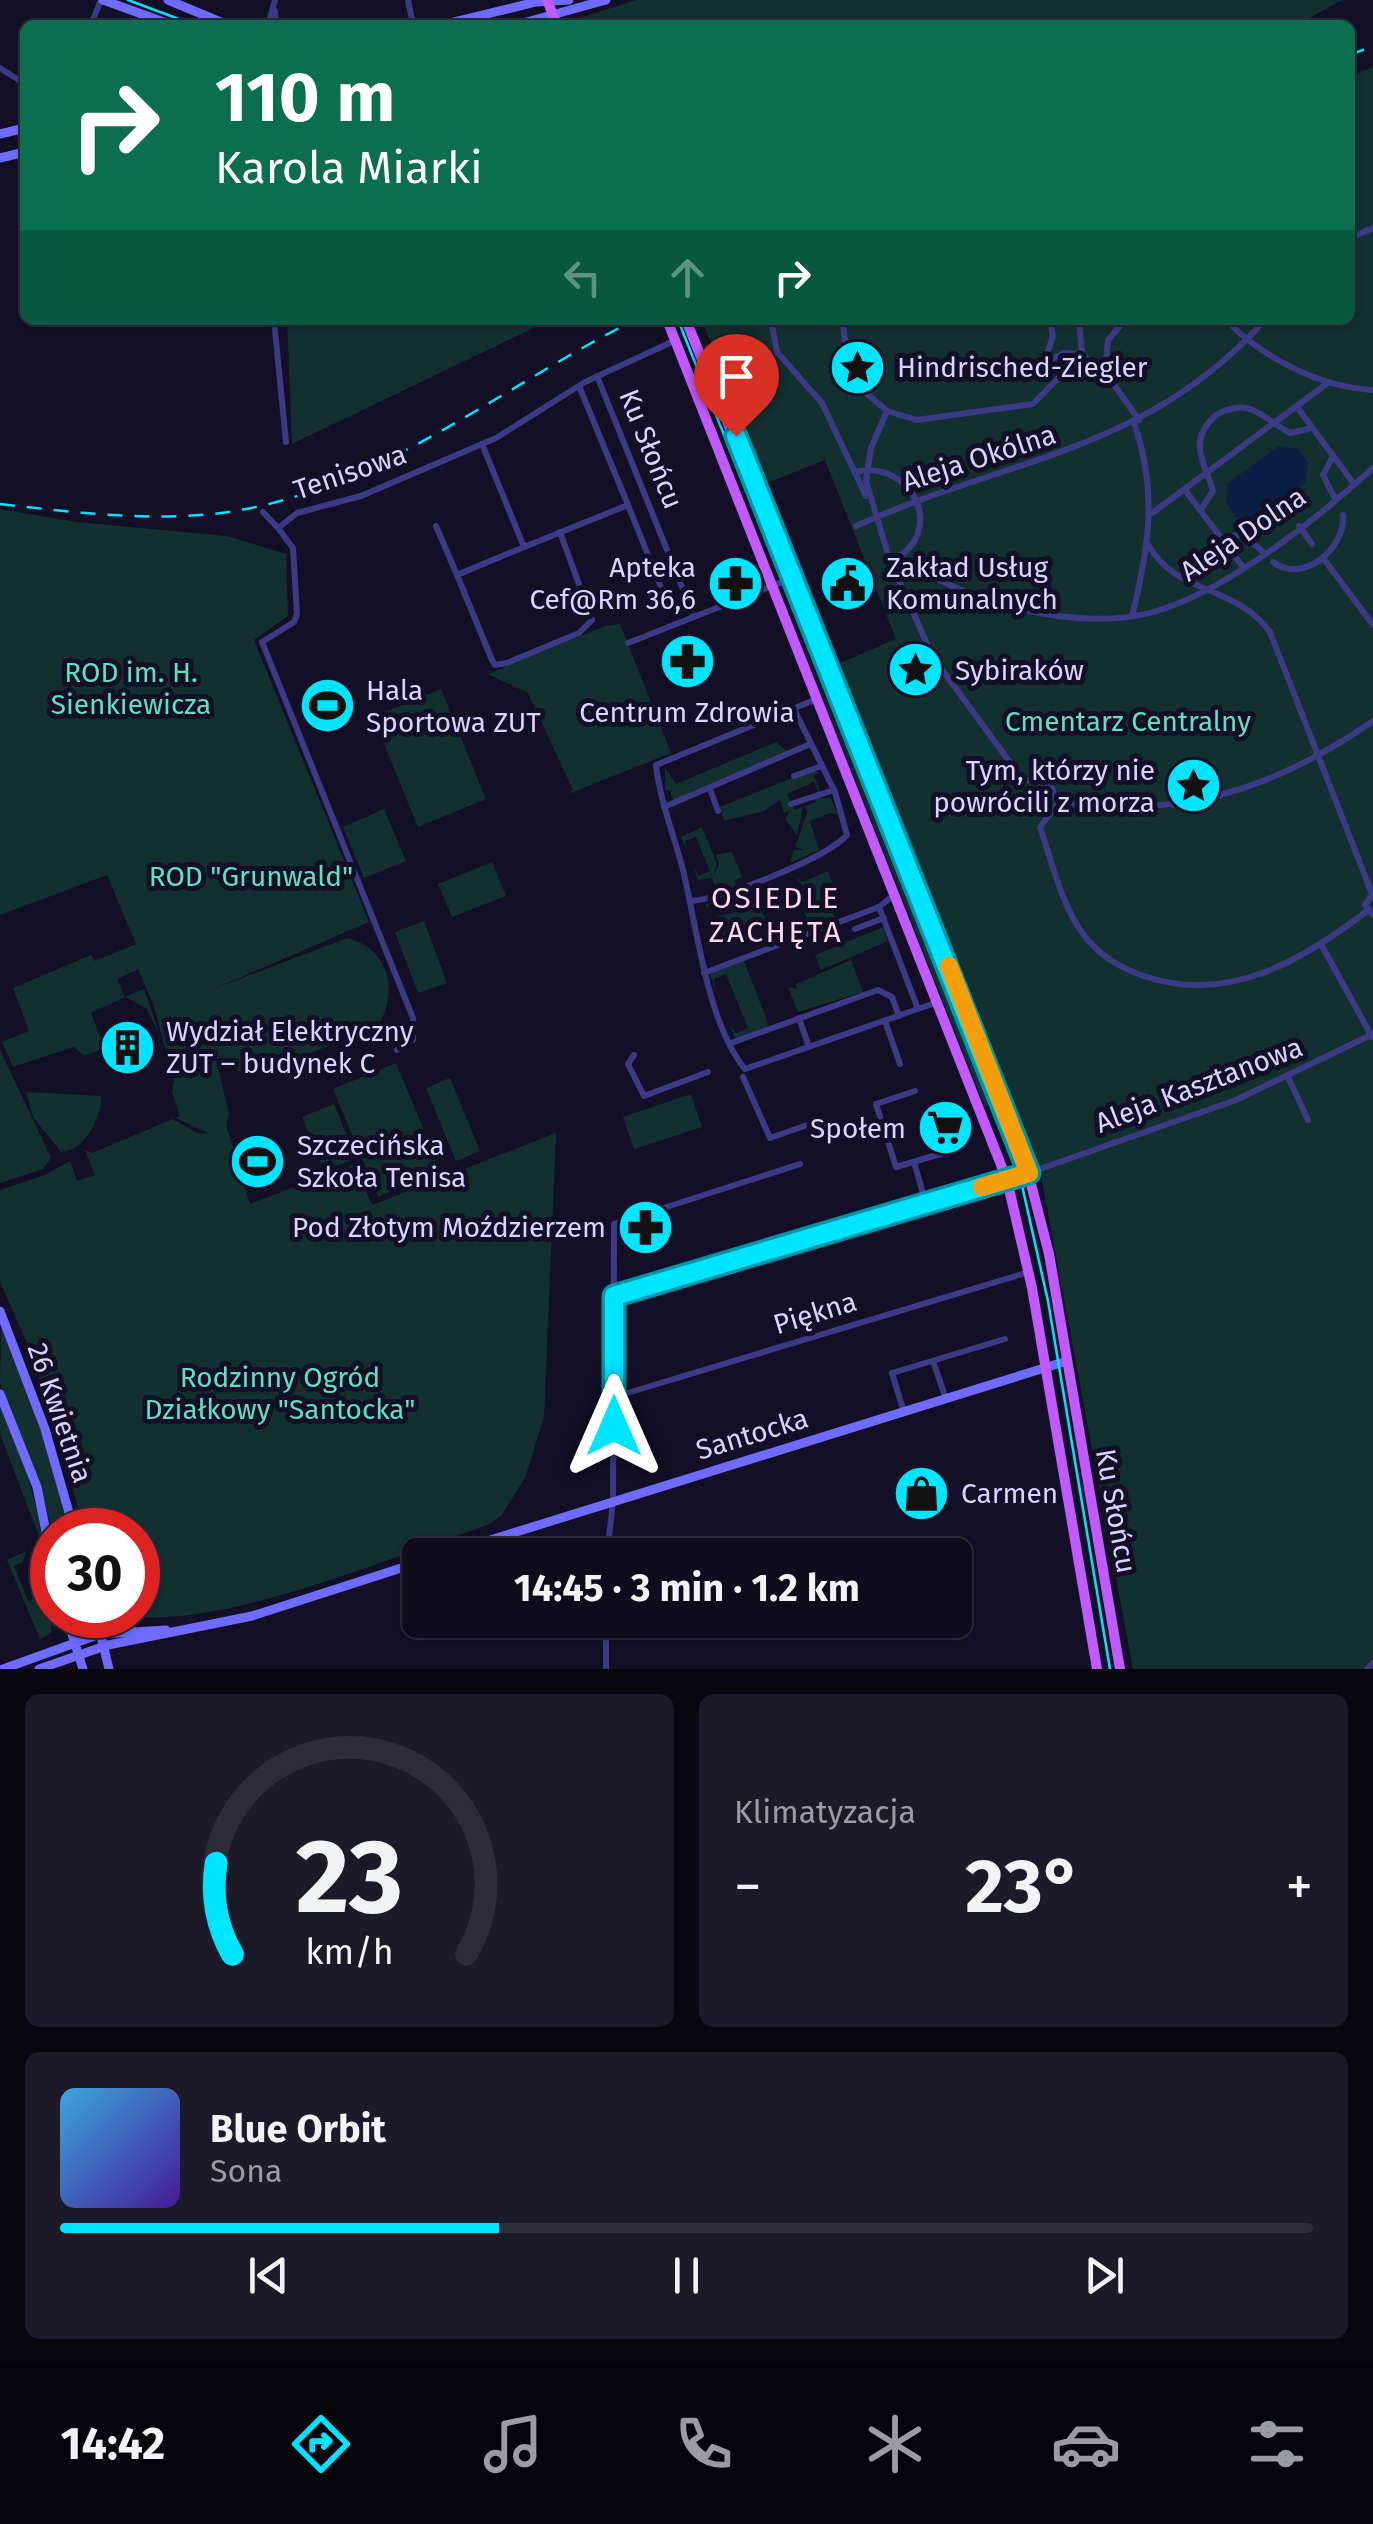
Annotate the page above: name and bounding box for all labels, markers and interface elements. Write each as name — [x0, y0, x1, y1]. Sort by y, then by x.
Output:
text: 110 m — [215, 56, 395, 140]
icon: right — [50, 60, 180, 190]
text: Karola Miarki — [215, 141, 483, 195]
icon: left — [555, 250, 610, 305]
icon: ahead — [660, 250, 715, 305]
icon: right — [765, 250, 820, 305]
pin — [694, 334, 779, 437]
place icon: Hindrisched-Ziegler — [828, 337, 888, 397]
icon: arrive — [709, 349, 764, 404]
place label: Hindrisched-Ziegler — [897, 351, 1148, 384]
street label: Ku Słońcu — [612, 384, 690, 514]
street label: Aleja Okólna — [898, 418, 1060, 498]
street label: Tenisowa — [289, 437, 411, 507]
street label: Aleja Dolna — [1174, 480, 1312, 588]
place label: Apteka Cef@Rm 36,6 — [529, 551, 696, 616]
place label: Zakład Usług Komunalnych — [886, 551, 1058, 616]
pharmacy icon: Apteka Cef@Rm 36,6 — [705, 553, 765, 613]
public building icon: Zakład Usług Komunalnych — [817, 553, 877, 613]
pharmacy icon: Centrum Zdrowia — [657, 631, 717, 691]
place icon: Sybiraków — [886, 640, 946, 700]
place label: Sybiraków — [955, 654, 1084, 687]
park label: ROD im. H. Sienkiewicza — [51, 656, 211, 721]
place label: Hala Sportowa ZUT — [366, 674, 541, 739]
sports icon: Hala Sportowa ZUT — [297, 676, 357, 736]
place label: Centrum Zdrowia — [579, 696, 795, 729]
park label: Cmentarz Centralny — [1005, 705, 1251, 738]
place label: Tym, którzy nie powrócili z morza — [933, 754, 1155, 819]
place icon: Tym, którzy nie powrócili z morza — [1164, 756, 1224, 816]
park label: ROD "Grunwald" — [149, 860, 353, 893]
district label: OSIEDLE ZACHĘTA — [709, 880, 843, 950]
place label: Wydział Elektryczny ZUT – budynek C — [166, 1015, 414, 1080]
building icon: Wydział Elektryczny ZUT – budynek C — [97, 1017, 157, 1077]
street label: Aleja Kasztanowa — [1091, 1030, 1307, 1140]
supermarket icon: Społem — [915, 1098, 975, 1158]
place label: Społem — [810, 1112, 906, 1145]
place label: Szczecińska Szkoła Tenisa — [297, 1129, 466, 1194]
sports icon: Szczecińska Szkoła Tenisa — [228, 1131, 288, 1191]
pharmacy icon: Pod Złotym Moździerzem — [615, 1197, 675, 1257]
place label: Pod Złotym Moździerzem — [292, 1211, 606, 1244]
street label: Piękna — [769, 1285, 861, 1341]
street label: 26 Kwietnia — [21, 1339, 99, 1487]
park label: Rodzinny Ogród Działkowy "Santocka" — [145, 1361, 415, 1426]
position arrow — [562, 1374, 666, 1478]
street label: Santocka — [692, 1401, 812, 1467]
street label: Ku Słońcu — [1089, 1446, 1143, 1576]
shop icon: Carmen — [892, 1463, 952, 1523]
place label: Carmen — [961, 1477, 1058, 1510]
speed limit sign: 30 — [30, 1508, 160, 1638]
text: 14:45 · 3 min · 1.2 km — [514, 1565, 860, 1611]
text: Klimatyzacja — [734, 1793, 916, 1831]
text: 23 — [296, 1815, 403, 1940]
text: 23° — [965, 1842, 1082, 1932]
text: − — [734, 1854, 762, 1920]
text: + — [1286, 1854, 1313, 1920]
text: km/h — [305, 1931, 394, 1973]
text: Blue Orbit — [210, 2106, 386, 2152]
text: Sona — [210, 2152, 282, 2190]
icon: previous — [241, 2248, 296, 2303]
icon: pause — [659, 2248, 714, 2303]
icon: next — [1077, 2248, 1132, 2303]
icon: directions — [286, 2409, 356, 2479]
icon: music — [478, 2409, 548, 2479]
icon: phone — [669, 2409, 739, 2479]
icon: climate — [860, 2409, 930, 2479]
icon: car — [1051, 2409, 1121, 2479]
icon: filters — [1242, 2409, 1312, 2479]
text: 14:42 — [61, 2417, 165, 2471]

